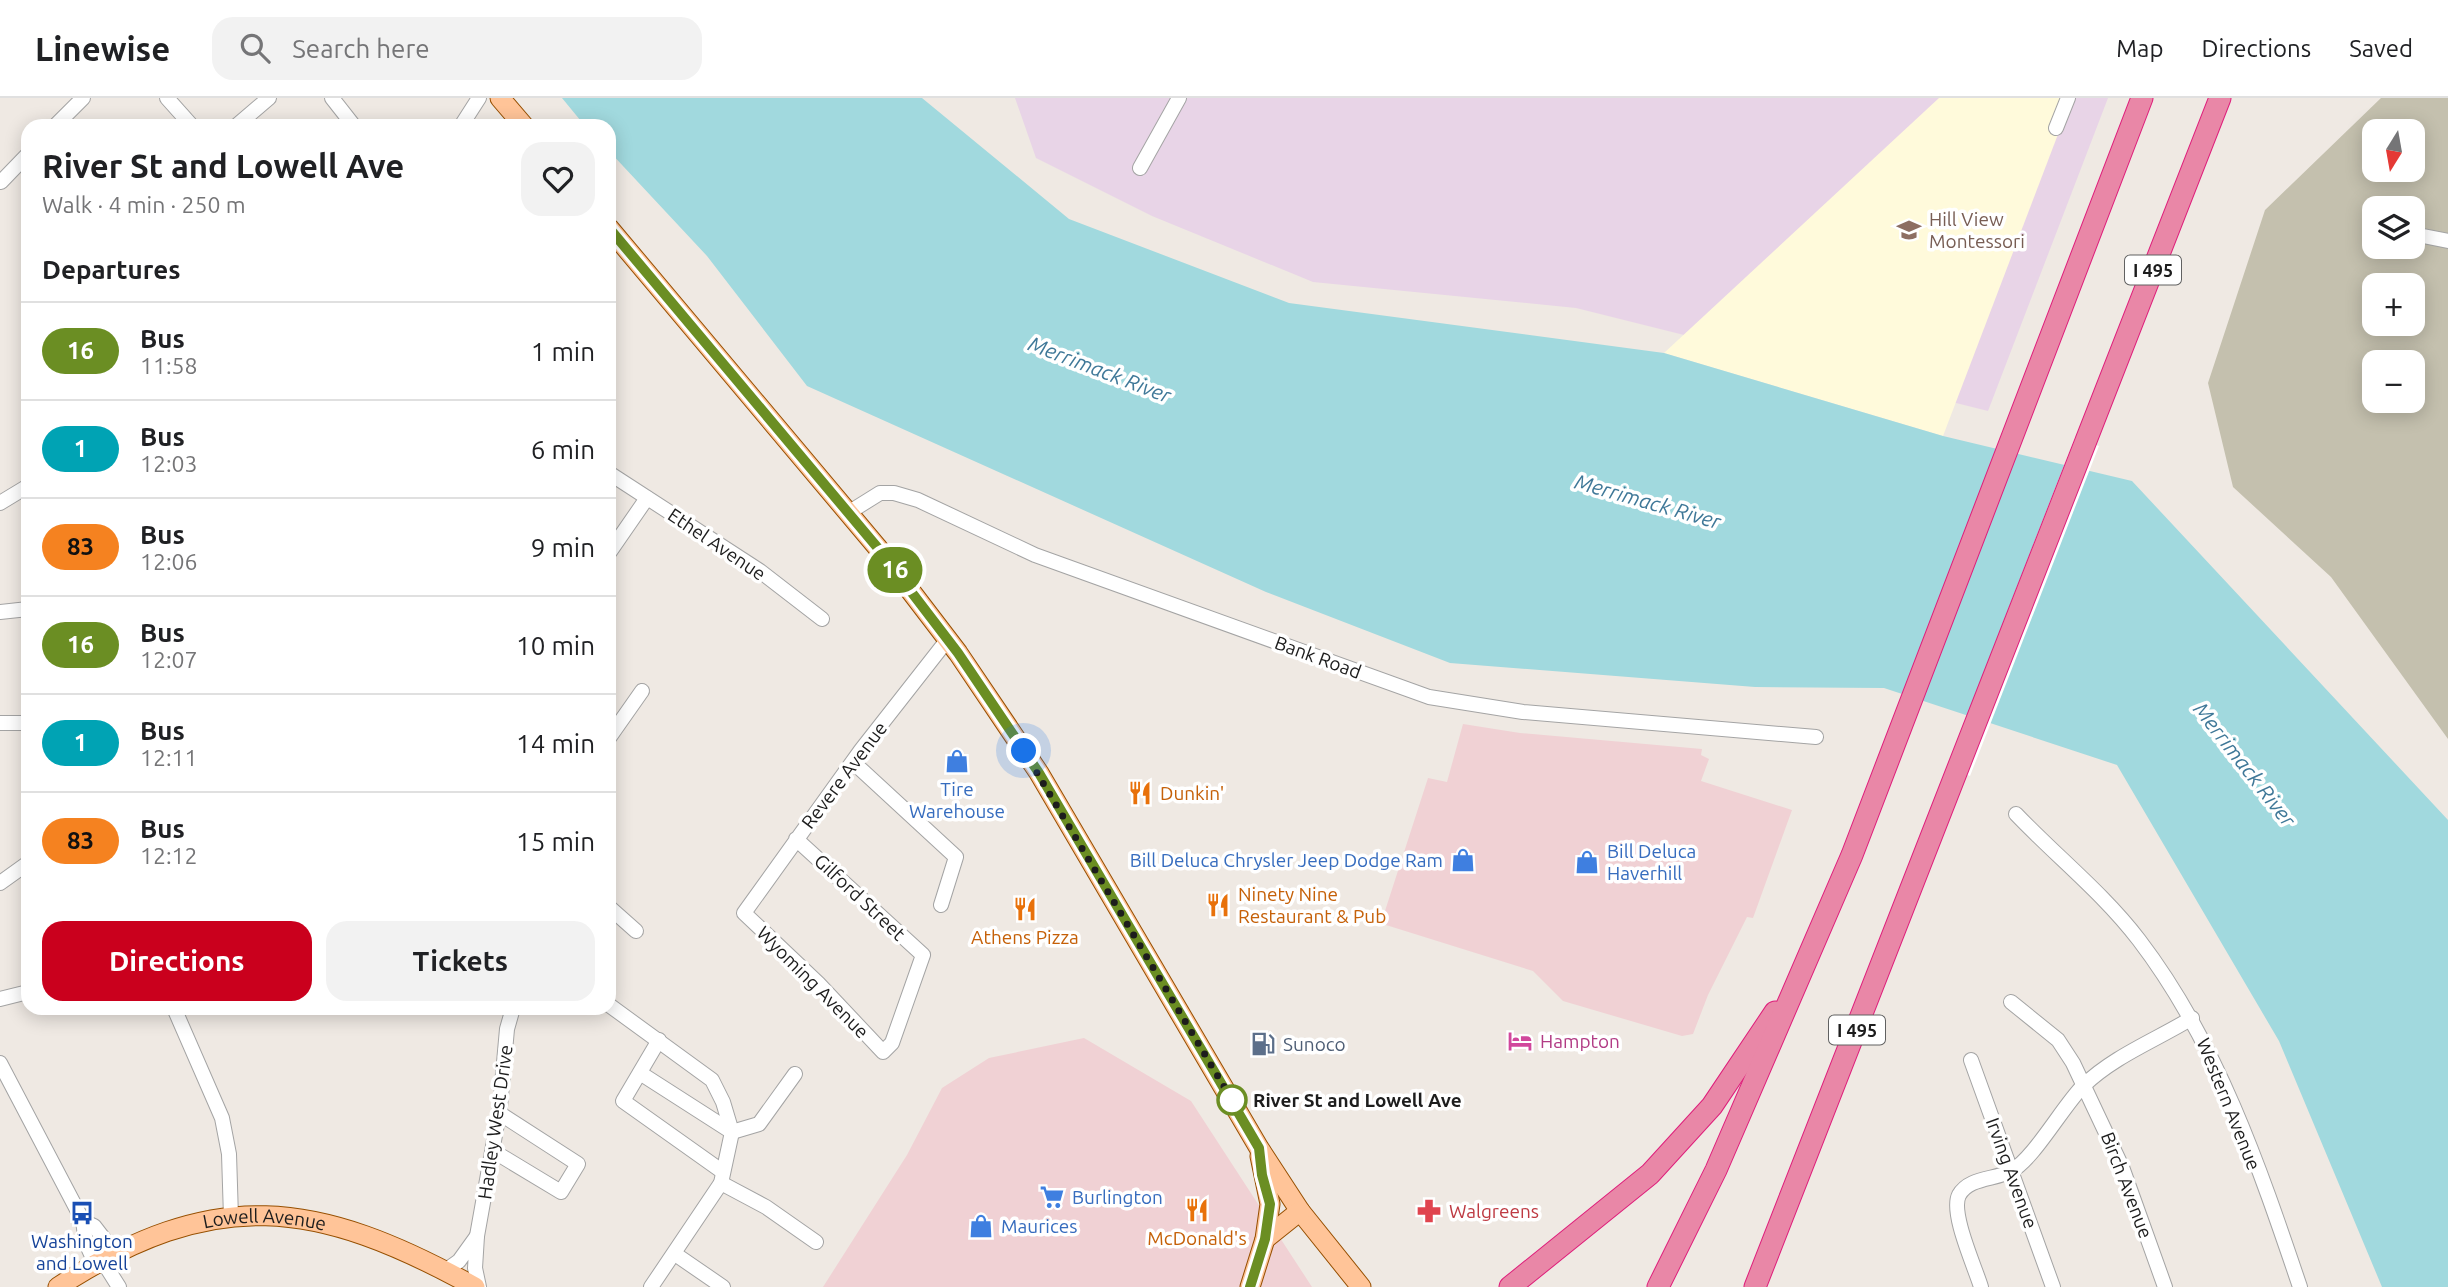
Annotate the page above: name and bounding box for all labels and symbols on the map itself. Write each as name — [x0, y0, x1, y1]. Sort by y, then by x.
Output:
north arrow — [2362, 119, 2426, 182]
place label: Hill View Montessori — [1929, 208, 2025, 252]
school or university icon: Hill View Montessori — [1895, 216, 1923, 244]
road number: I 495 — [2125, 256, 2181, 285]
water label: Merrimack River — [1025, 331, 1176, 408]
water label: Merrimack River — [1572, 469, 1725, 534]
street label: Ethel Avenue — [664, 503, 770, 585]
line badge: 16 — [864, 547, 926, 593]
street label: Bank Road — [1272, 631, 1364, 683]
water label: Merrimack River — [2189, 697, 2301, 832]
street label: Revere Avenue — [797, 717, 891, 833]
your location — [1006, 733, 1041, 768]
shop icon: Tire Warehouse — [943, 747, 971, 775]
place label: Tire Warehouse — [909, 778, 1005, 822]
restaurant icon: Dunkin' — [1126, 779, 1154, 807]
place label: Dunkin' — [1160, 782, 1224, 804]
place label: Bill Deluca Haverhill — [1607, 840, 1696, 884]
shop icon: Bill Deluca Chrysler Jeep Dodge Ram — [1449, 846, 1477, 874]
shop icon: Bill Deluca Haverhill — [1573, 848, 1601, 876]
street label: Gilford Street — [810, 849, 910, 945]
place label: Bill Deluca Chrysler Jeep Dodge Ram — [1130, 849, 1443, 871]
place label: Ninety Nine Restaurant & Pub — [1238, 883, 1386, 927]
restaurant icon: Ninety Nine Restaurant & Pub — [1204, 891, 1232, 919]
restaurant icon: Athens Pizza — [1011, 895, 1039, 923]
street label: Wyoming Avenue — [753, 922, 873, 1042]
place label: Athens Pizza — [971, 926, 1079, 948]
road number: I 495 — [1829, 1015, 1885, 1044]
hotel icon: Hampton — [1506, 1027, 1534, 1055]
fuel station icon: Sunoco — [1249, 1030, 1277, 1058]
place label: Hampton — [1540, 1030, 1620, 1052]
place label: Sunoco — [1283, 1033, 1346, 1055]
street label: Western Avenue — [2193, 1035, 2265, 1173]
street label: Hadley West Drive — [473, 1043, 517, 1201]
marker: River St and Lowell Ave — [1217, 1085, 1247, 1115]
place label: River St and Lowell Ave — [1253, 1089, 1462, 1111]
street label: Irving Avenue — [1982, 1114, 2042, 1232]
street label: Birch Avenue — [2097, 1129, 2157, 1241]
supermarket icon: Burlington — [1038, 1183, 1066, 1211]
place label: Burlington — [1072, 1186, 1163, 1208]
restaurant icon: McDonald's — [1183, 1196, 1211, 1224]
pharmacy icon: Walgreens — [1415, 1197, 1443, 1225]
bus stop icon: Washington and Lowell — [68, 1199, 96, 1227]
place label: Walgreens — [1449, 1200, 1539, 1222]
street label: Lowell Avenue — [201, 1205, 329, 1235]
shop icon: Maurices — [967, 1212, 995, 1240]
place label: Maurices — [1001, 1215, 1077, 1237]
place label: McDonald's — [1147, 1227, 1247, 1249]
place label: Washington and Lowell — [31, 1230, 133, 1274]

